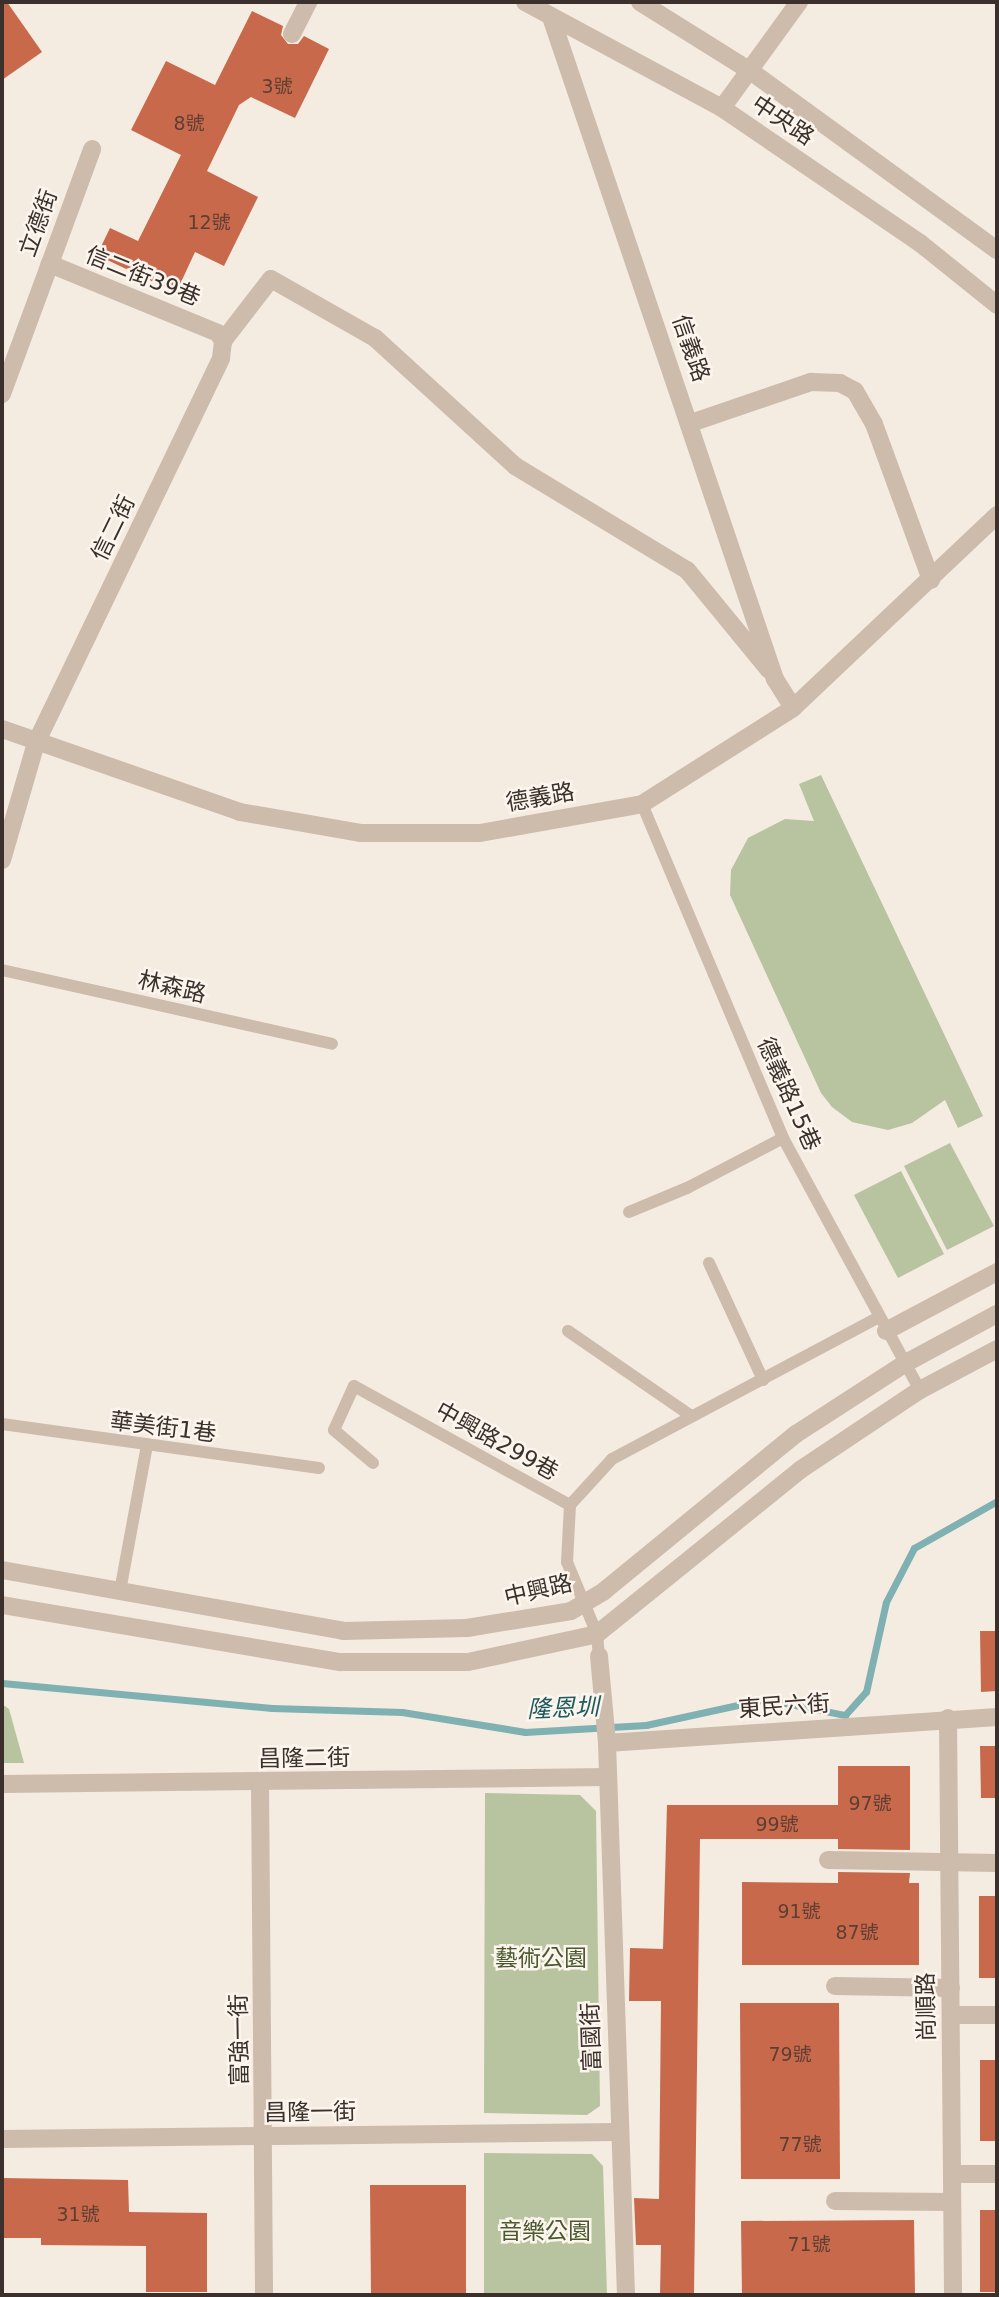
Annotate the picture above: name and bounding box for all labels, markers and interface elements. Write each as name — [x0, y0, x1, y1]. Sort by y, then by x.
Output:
house number: 3號 — [261, 76, 293, 98]
street label: 中央路 — [747, 89, 819, 151]
house number: 8號 — [173, 113, 205, 135]
street label: 立德街 — [13, 186, 63, 260]
house number: 12號 — [187, 212, 231, 234]
street label: 信二街39巷 — [82, 240, 204, 312]
street label: 信義路 — [667, 311, 715, 385]
street label: 信二街 — [85, 491, 141, 565]
street label: 德義路 — [504, 777, 576, 817]
street label: 林森路 — [135, 966, 209, 1008]
street label: 德義路15巷 — [752, 1033, 826, 1155]
street label: 中興路299巷 — [431, 1396, 563, 1486]
street label: 華美街1巷 — [108, 1407, 218, 1447]
street label: 中興路 — [501, 1569, 575, 1611]
street label: 東民六街 — [737, 1689, 831, 1723]
water label: 隆恩圳 — [527, 1693, 599, 1725]
street label: 昌隆二街 — [258, 1743, 350, 1773]
house number: 97號 — [848, 1793, 892, 1815]
house number: 99號 — [755, 1814, 799, 1836]
house number: 91號 — [777, 1901, 821, 1923]
house number: 87號 — [835, 1922, 879, 1944]
park label: 藝術公園 — [495, 1944, 587, 1972]
street label: 尚順路 — [912, 1972, 940, 2042]
street label: 富強一街 — [224, 1994, 254, 2086]
street label: 富國街 — [576, 2002, 606, 2072]
house number: 79號 — [768, 2044, 812, 2066]
street label: 昌隆一街 — [264, 2097, 356, 2127]
house number: 77號 — [778, 2134, 822, 2156]
house number: 31號 — [56, 2204, 100, 2226]
park label: 音樂公園 — [499, 2217, 591, 2245]
house number: 71號 — [787, 2234, 831, 2256]

